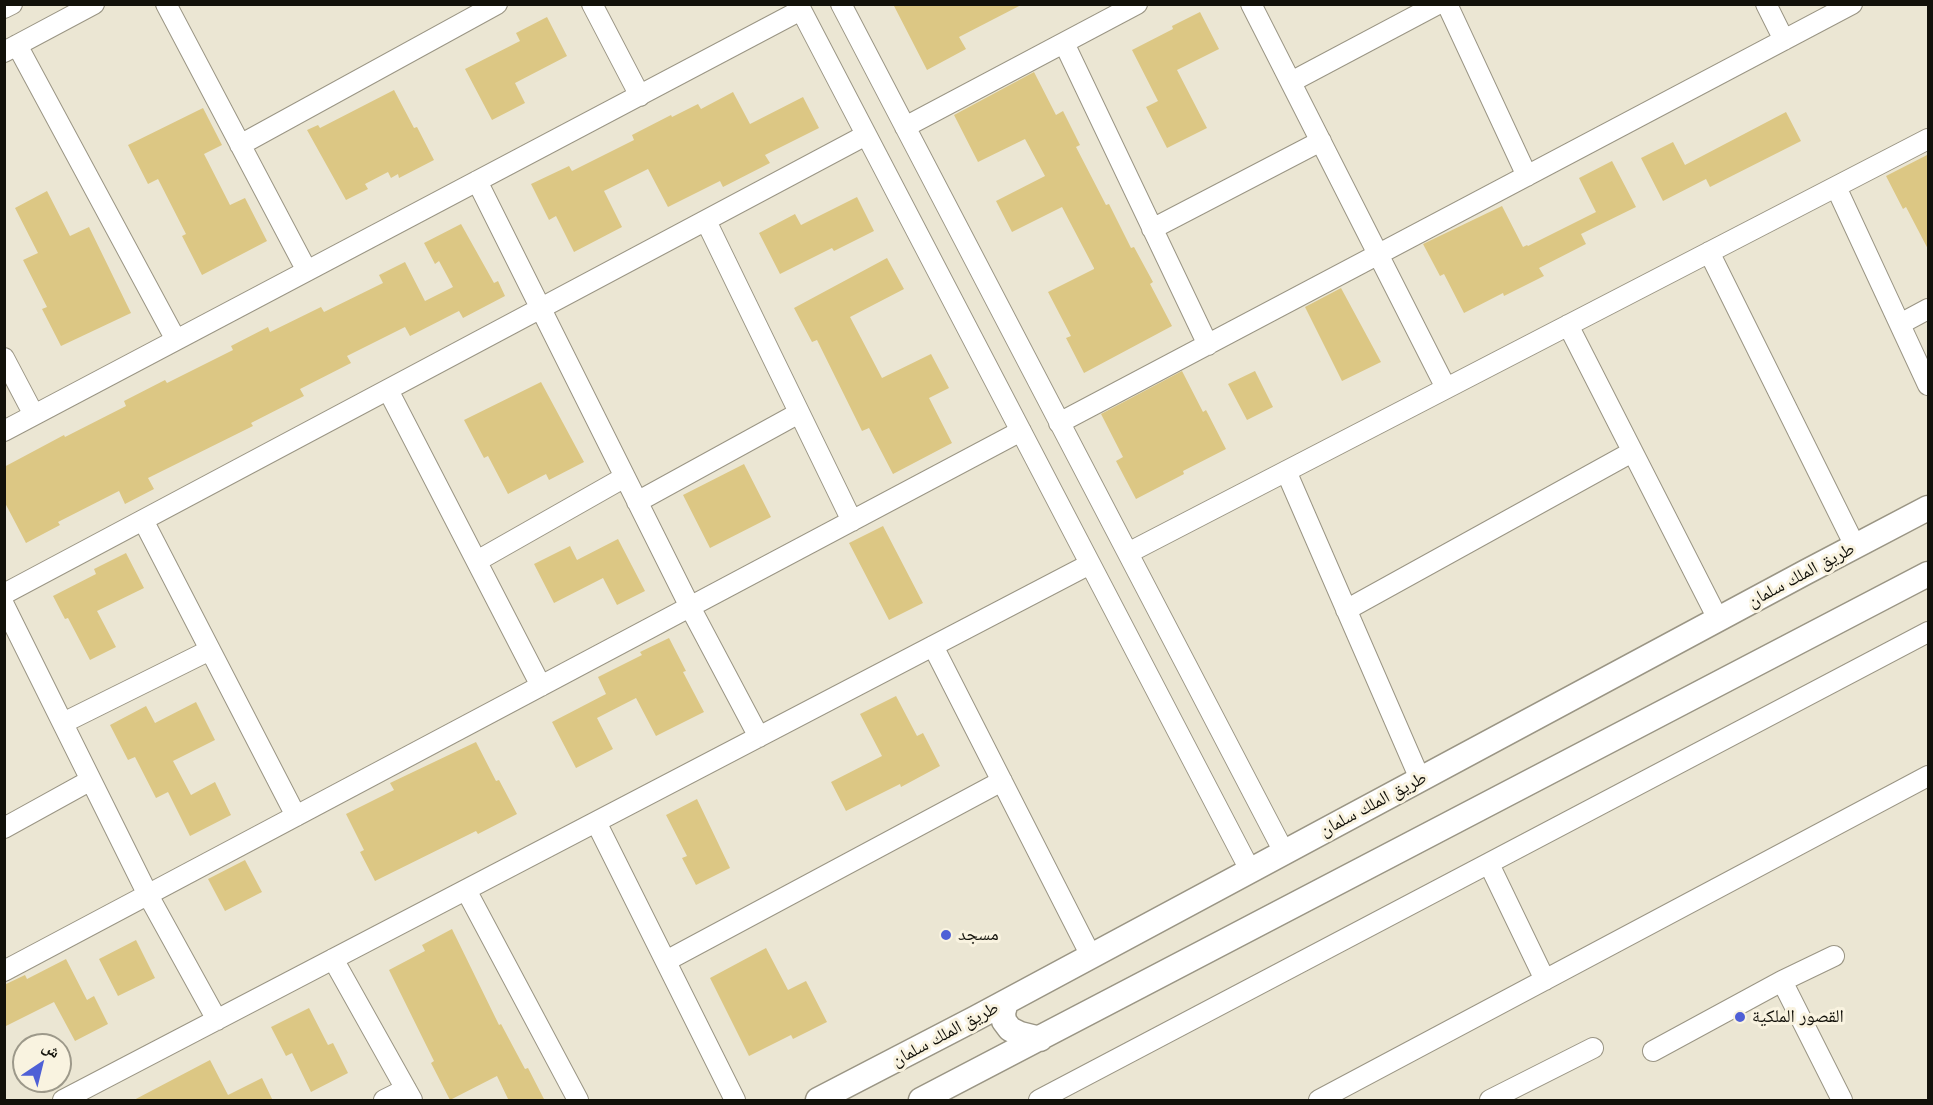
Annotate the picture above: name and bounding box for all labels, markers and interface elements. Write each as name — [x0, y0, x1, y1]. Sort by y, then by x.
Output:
street label: طريق الملك سلمان — [1744, 538, 1858, 612]
street label: طريق الملك سلمان — [1316, 767, 1430, 841]
place label: مسجد — [958, 924, 999, 946]
marker: مسجد — [939, 928, 953, 942]
street label: طريق الملك سلمان — [888, 997, 1002, 1071]
place label: القصور الملكية — [1752, 1006, 1844, 1028]
marker: القصور الملكية — [1733, 1010, 1747, 1024]
north arrow — [12, 1033, 72, 1093]
text: ش — [39, 1037, 64, 1062]

